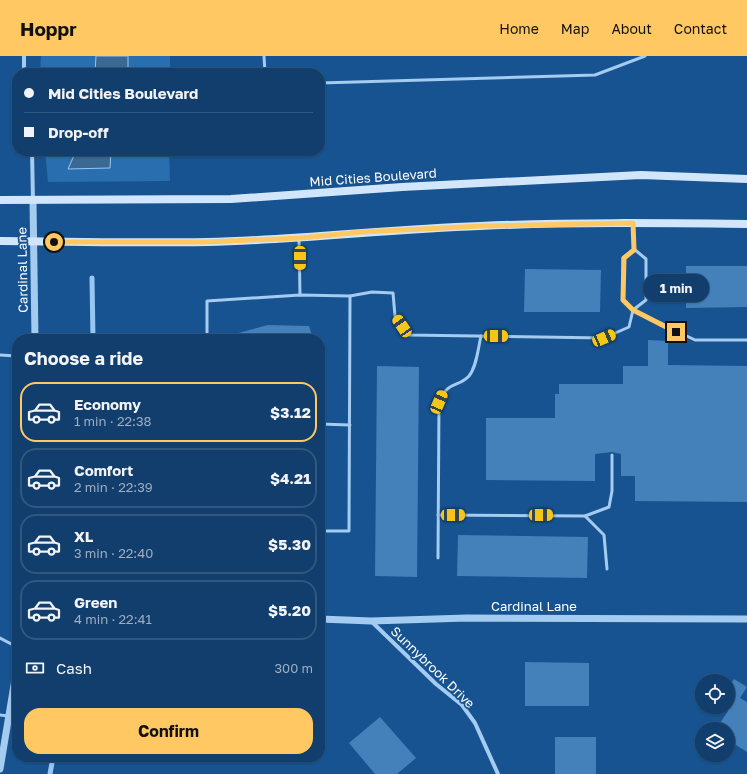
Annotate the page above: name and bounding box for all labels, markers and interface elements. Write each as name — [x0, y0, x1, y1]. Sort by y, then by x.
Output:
text: Hoppr — [20, 17, 77, 40]
text: Home — [499, 20, 539, 37]
text: Map — [561, 20, 589, 37]
text: About — [611, 20, 652, 37]
text: Contact — [674, 20, 727, 37]
text: Mid Cities Boulevard — [48, 84, 198, 102]
text: Drop-off — [48, 123, 108, 141]
street label: Mid Cities Boulevard — [309, 165, 437, 189]
street label: Cardinal Lane — [13, 227, 31, 313]
route start — [45, 233, 63, 251]
car — [294, 246, 306, 270]
callout: 1 min — [643, 274, 709, 302]
text: 1 min — [660, 280, 692, 296]
car — [390, 313, 414, 339]
route end — [667, 323, 685, 341]
car — [591, 328, 617, 348]
car — [484, 330, 508, 342]
text: Choose a ride — [24, 347, 143, 369]
car — [429, 389, 449, 415]
icon: car — [26, 394, 62, 430]
text: Economy — [74, 395, 141, 413]
text: $3.12 — [270, 403, 311, 421]
text: 1 min · 22:38 — [74, 413, 151, 429]
icon: car — [26, 460, 62, 496]
text: Comfort — [74, 461, 133, 479]
text: $4.21 — [270, 469, 311, 487]
text: 2 min · 22:39 — [74, 479, 153, 495]
car — [441, 509, 465, 521]
car — [529, 509, 553, 521]
icon: car — [26, 526, 62, 562]
text: XL — [74, 527, 93, 545]
text: $5.30 — [268, 535, 311, 553]
text: 3 min · 22:40 — [74, 545, 153, 561]
icon: car — [26, 592, 62, 628]
text: Green — [74, 593, 117, 611]
street label: Cardinal Lane — [491, 598, 577, 614]
text: $5.20 — [268, 601, 311, 619]
text: 4 min · 22:41 — [74, 611, 152, 627]
street label: Sunnybrook Drive — [388, 623, 478, 711]
icon: cash — [24, 657, 46, 679]
text: Cash — [56, 659, 92, 677]
text: 300 m — [275, 660, 313, 676]
map controls — [695, 674, 735, 762]
button: locate — [695, 674, 735, 714]
button: Confirm — [24, 708, 313, 754]
button: layers — [695, 722, 735, 762]

